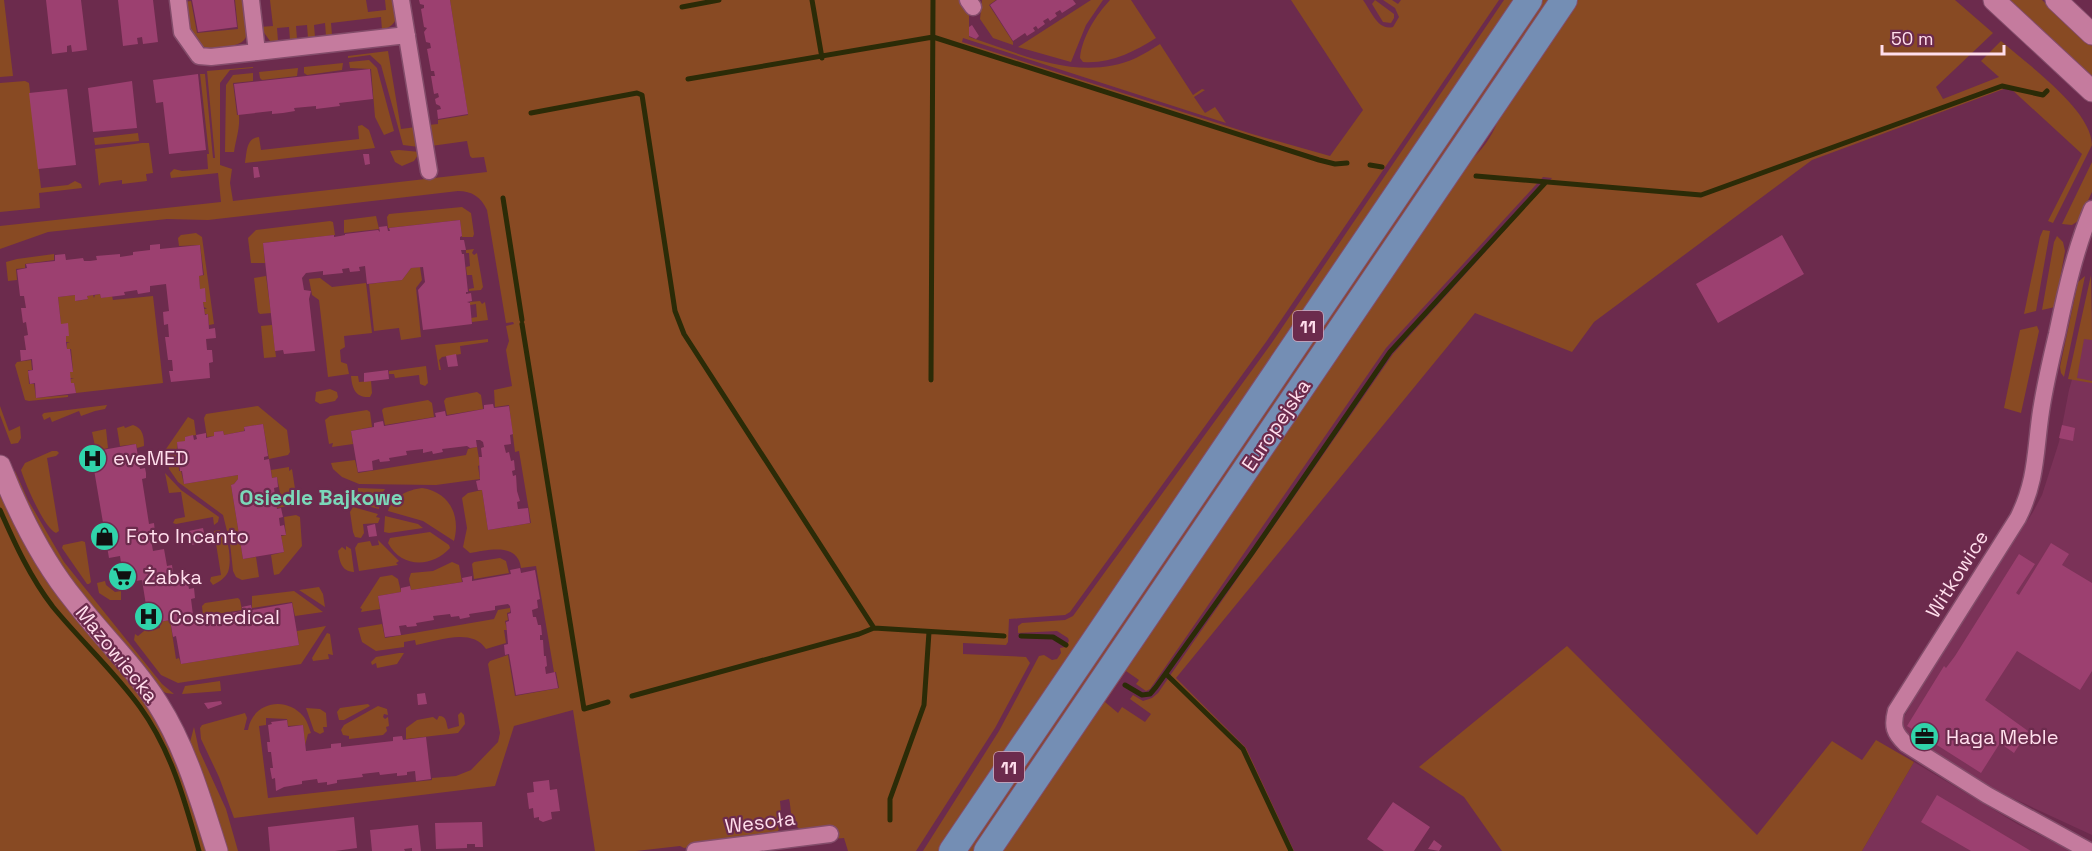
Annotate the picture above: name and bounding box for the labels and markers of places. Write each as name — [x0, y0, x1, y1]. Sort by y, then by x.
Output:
hospital icon: eveMED — [76, 442, 108, 474]
place label: eveMED — [113, 445, 188, 471]
shop icon: Foto Incanto — [89, 520, 121, 552]
place label: Foto Incanto — [126, 523, 249, 549]
supermarket icon: Żabka — [107, 561, 139, 593]
place label: Żabka — [144, 564, 202, 590]
hospital icon: Cosmedical — [132, 601, 164, 633]
place label: Cosmedical — [169, 604, 280, 630]
office icon: Haga Meble — [1909, 721, 1941, 753]
place label: Haga Meble — [1946, 724, 2059, 750]

